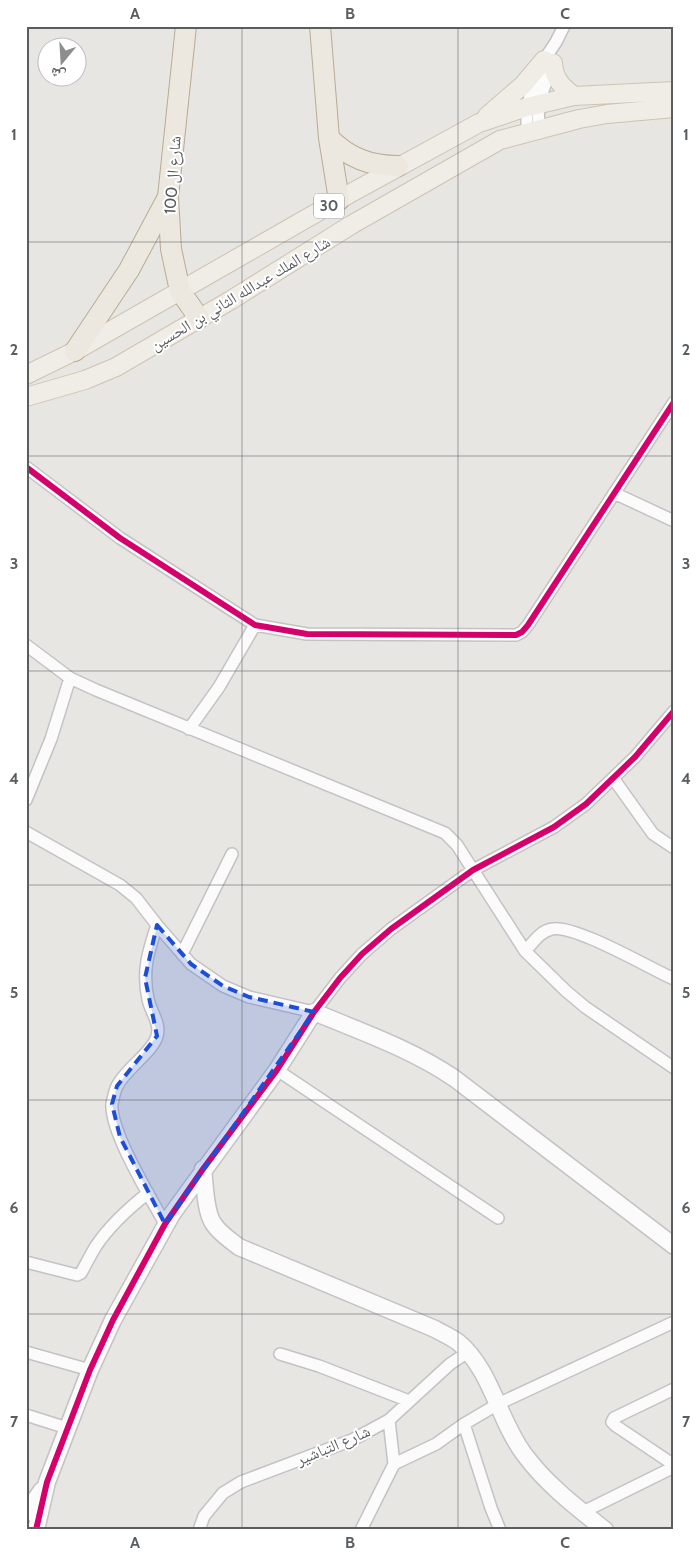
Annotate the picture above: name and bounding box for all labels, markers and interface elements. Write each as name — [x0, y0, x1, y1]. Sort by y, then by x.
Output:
text: A — [130, 4, 140, 23]
text: B — [345, 4, 355, 23]
text: C — [560, 4, 570, 23]
north arrow — [38, 38, 88, 88]
text: ش — [48, 63, 68, 85]
text: 1 — [11, 125, 17, 144]
text: 1 — [683, 125, 689, 144]
street label: شارع ال 100 — [160, 135, 186, 215]
road number: 30 — [314, 194, 344, 218]
street label: شارع الملك عبدالله الثاني بن الحسين — [147, 232, 335, 357]
text: 2 — [10, 340, 18, 359]
text: 2 — [682, 340, 690, 359]
text: 3 — [10, 554, 18, 573]
text: 3 — [682, 554, 690, 573]
text: 4 — [9, 769, 19, 788]
text: 4 — [681, 769, 691, 788]
text: 5 — [10, 983, 18, 1002]
text: 5 — [682, 983, 690, 1002]
text: 6 — [10, 1198, 19, 1217]
text: 6 — [682, 1198, 691, 1217]
text: 7 — [10, 1412, 19, 1431]
text: 7 — [682, 1412, 691, 1431]
street label: شارع التباشير — [292, 1421, 373, 1471]
text: A — [130, 1533, 140, 1552]
text: B — [345, 1533, 355, 1552]
text: C — [560, 1533, 570, 1552]

